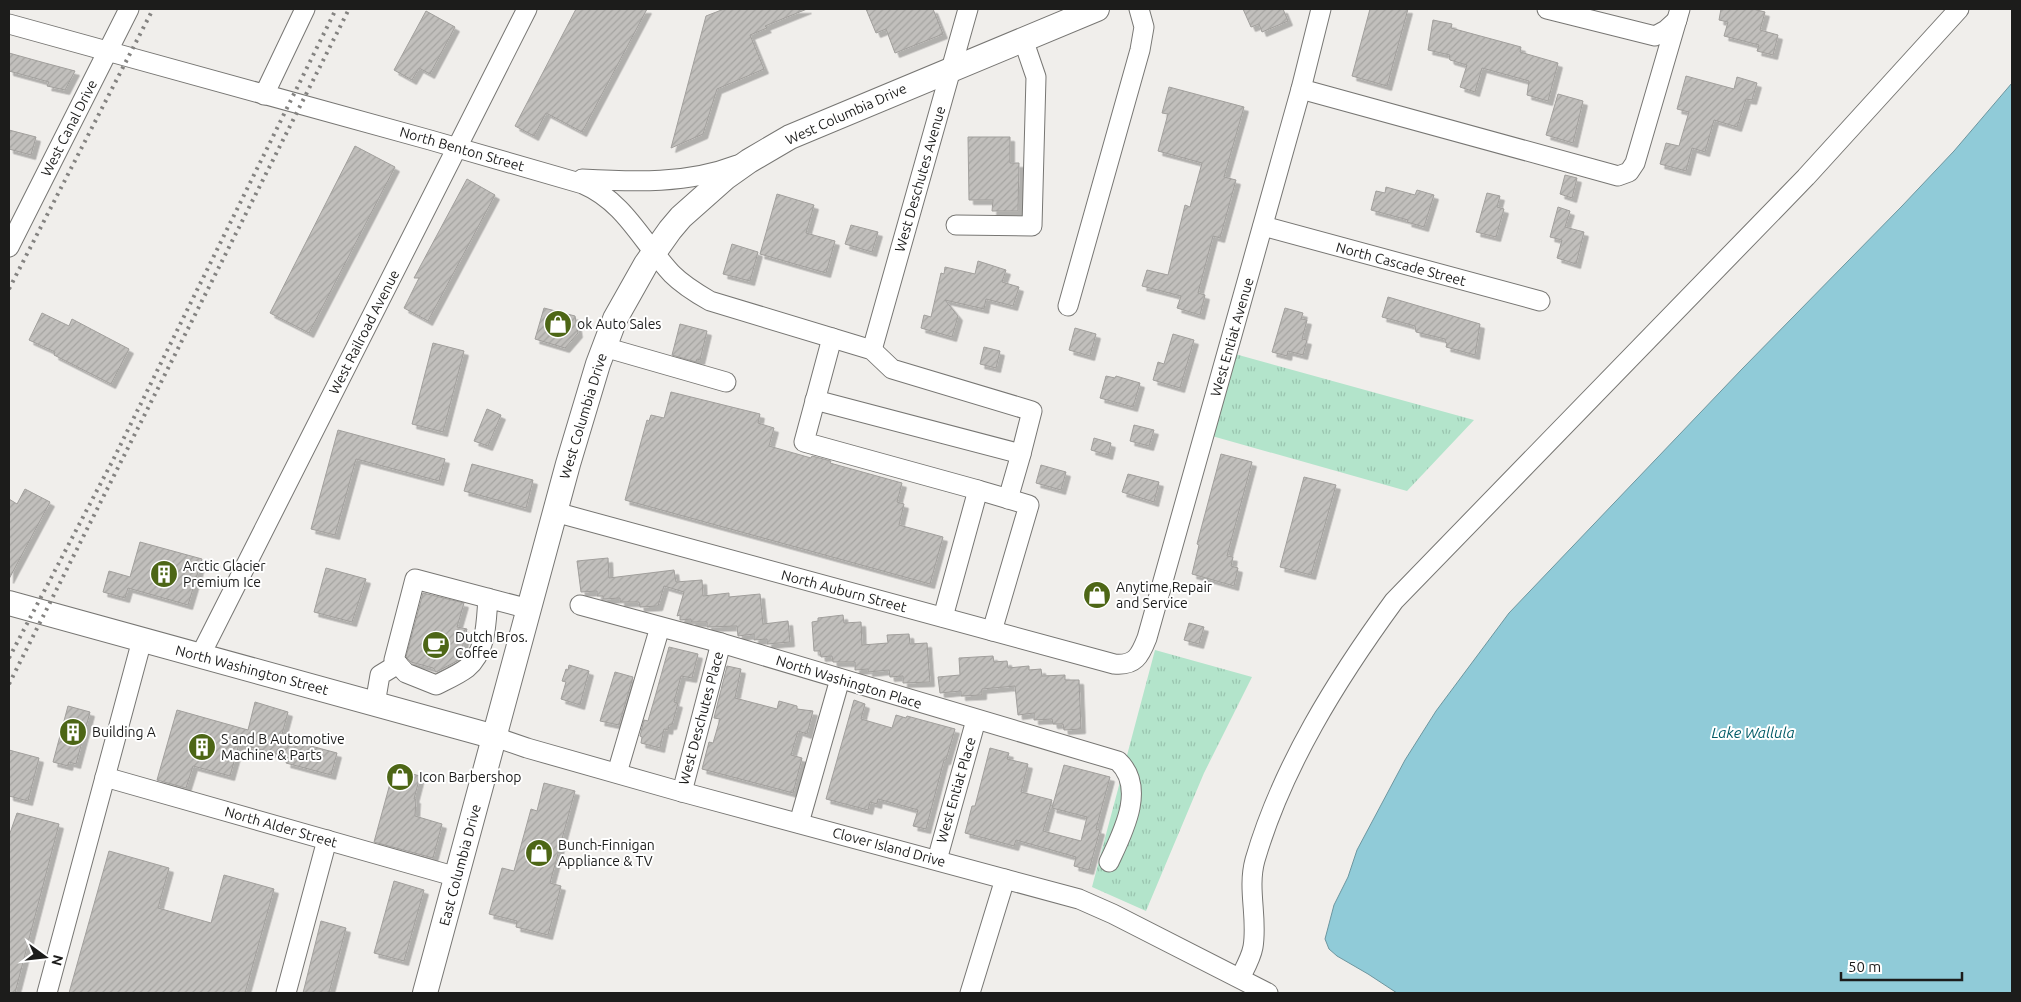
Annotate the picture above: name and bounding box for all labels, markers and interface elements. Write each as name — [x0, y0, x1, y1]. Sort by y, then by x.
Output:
street label: West Canal Drive — [38, 77, 100, 179]
street label: West Columbia Drive — [783, 80, 909, 148]
street label: West Deschutes Avenue — [891, 104, 949, 254]
street label: North Benton Street — [398, 124, 527, 175]
street label: North Cascade Street — [1334, 239, 1468, 289]
street label: West Railroad Avenue — [326, 267, 402, 397]
street label: West Entiat Avenue — [1207, 276, 1257, 398]
shop icon: ok Auto Sales — [543, 309, 573, 339]
place label: ok Auto Sales — [577, 316, 661, 332]
street label: West Columbia Drive — [556, 351, 610, 481]
place label: Arctic Glacier Premium Ice — [183, 558, 266, 590]
building icon: Arctic Glacier Premium Ice — [149, 559, 179, 589]
street label: North Auburn Street — [780, 567, 909, 616]
place label: Anytime Repair and Service — [1116, 579, 1213, 611]
shop icon: Anytime Repair and Service — [1082, 580, 1112, 610]
place label: Dutch Bros. Coffee — [455, 629, 528, 661]
cafe icon: Dutch Bros. Coffee — [421, 630, 451, 660]
street label: North Washington Street — [174, 642, 331, 698]
street label: West Deschutes Place — [675, 650, 727, 786]
street label: North Washington Place — [774, 652, 924, 712]
building icon: Building A — [58, 717, 88, 747]
place label: Building A — [92, 724, 156, 740]
water label: Lake Wallula — [1711, 724, 1795, 741]
place label: S and B Automotive Machine & Parts — [221, 731, 345, 763]
building icon: S and B Automotive Machine & Parts — [187, 732, 217, 762]
street label: West Entiat Place — [933, 735, 979, 845]
shop icon: Icon Barbershop — [385, 762, 415, 792]
place label: Icon Barbershop — [419, 769, 522, 785]
street label: East Columbia Drive — [436, 802, 484, 928]
street label: North Alder Street — [223, 803, 340, 851]
street label: Clover Island Drive — [831, 824, 947, 870]
place label: Bunch-Finnigan Appliance & TV — [558, 837, 655, 869]
shop icon: Bunch-Finnigan Appliance & TV — [524, 838, 554, 868]
north arrow — [20, 932, 70, 982]
scale bar — [1841, 950, 1962, 982]
text: N — [48, 953, 67, 967]
text: 50 m — [1848, 958, 1881, 975]

